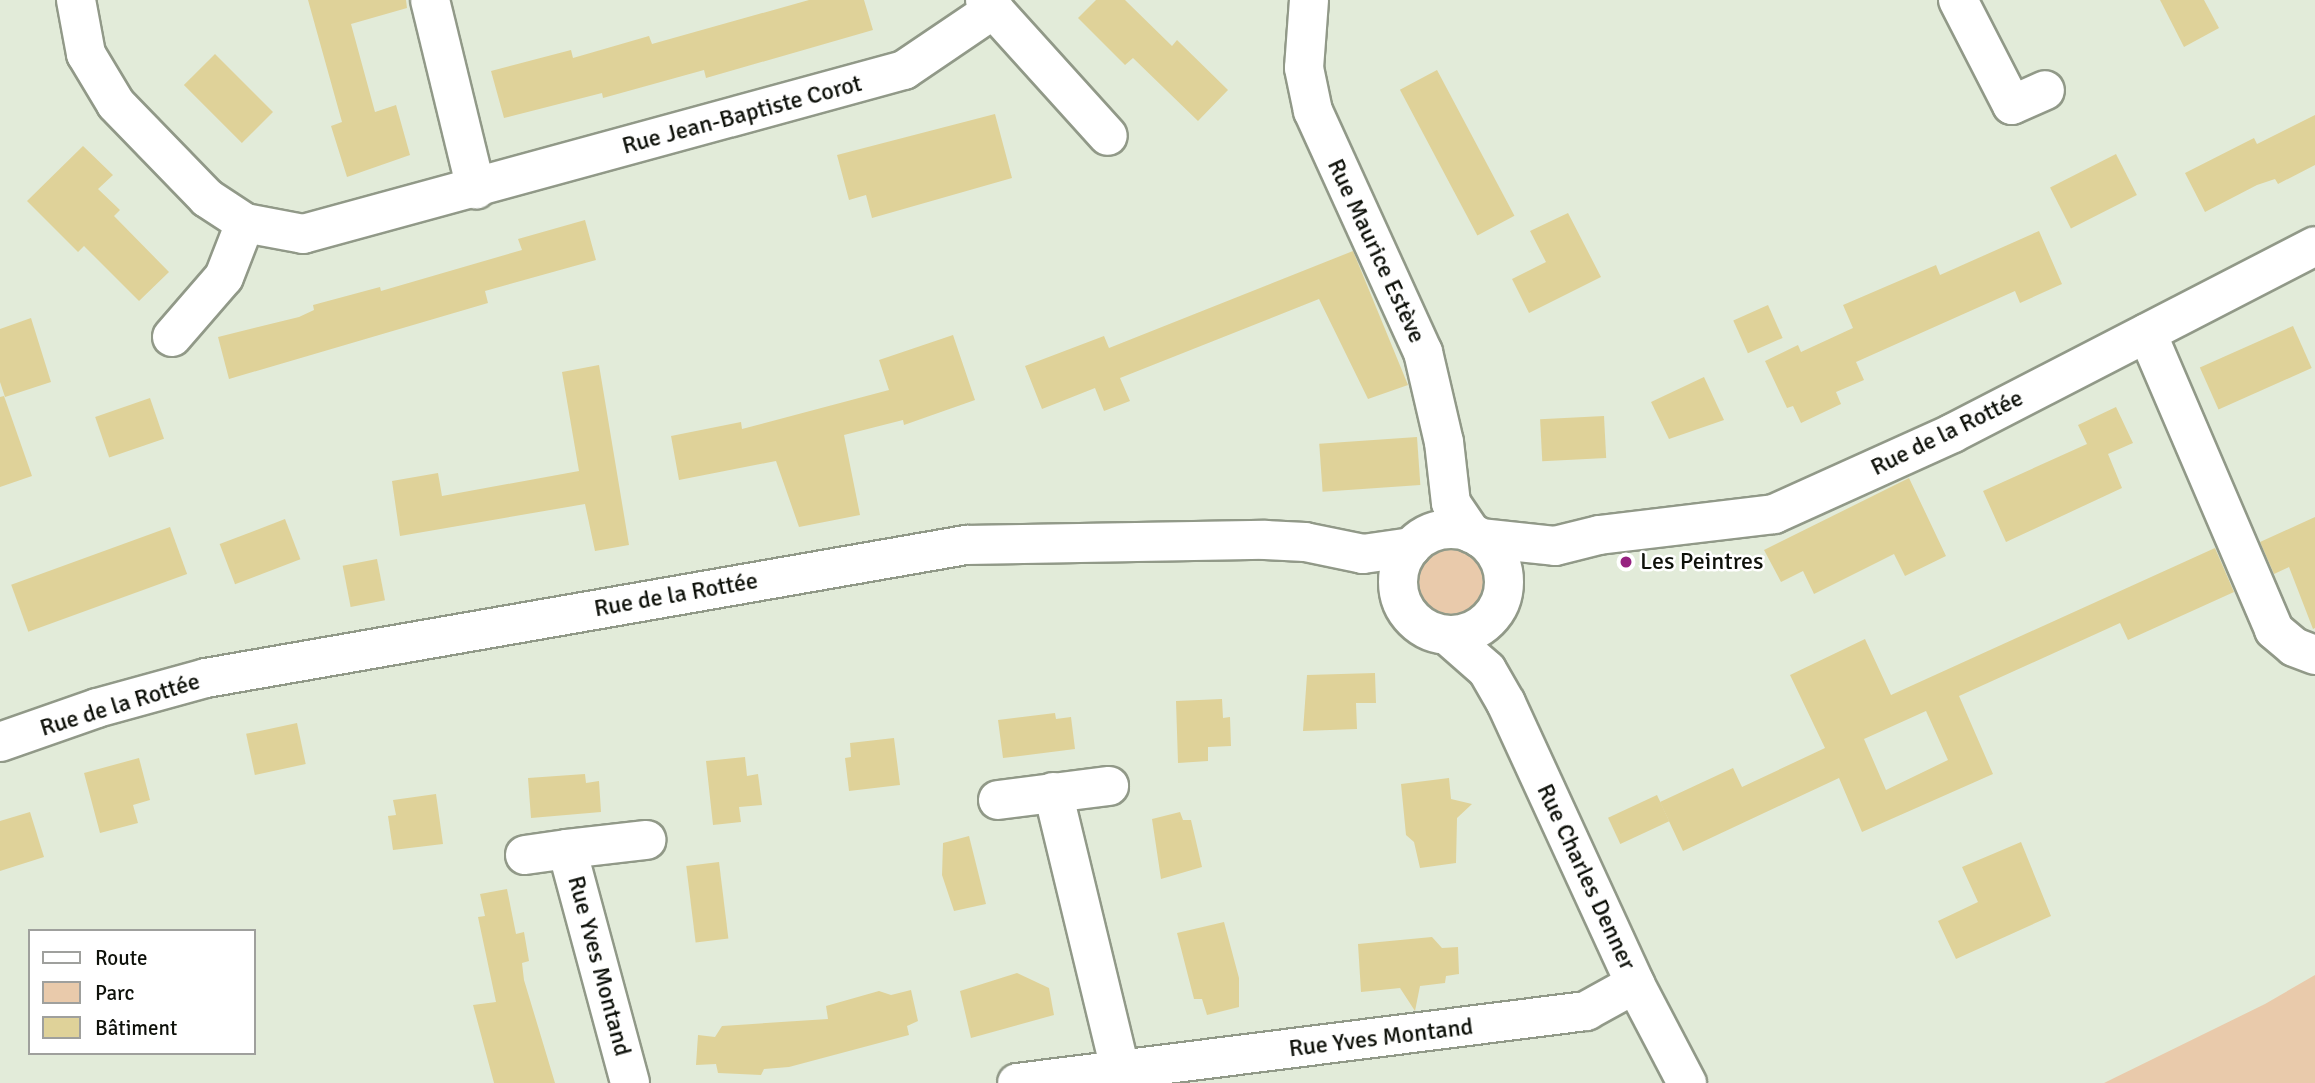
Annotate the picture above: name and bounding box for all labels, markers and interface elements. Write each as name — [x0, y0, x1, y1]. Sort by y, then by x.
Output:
street label: Rue Jean-Baptiste Corot — [619, 69, 865, 161]
street label: Rue Maurice Estève — [1321, 154, 1431, 348]
street label: Rue de la Rottée — [1866, 384, 2028, 482]
place label: Les Peintres — [1640, 548, 1764, 576]
marker: Les Peintres — [1618, 554, 1634, 570]
street label: Rue de la Rottée — [592, 566, 760, 624]
street label: Rue de la Rottée — [37, 667, 203, 743]
street label: Rue Charles Denner — [1530, 779, 1642, 975]
street label: Rue Yves Montand — [561, 873, 637, 1059]
legend — [28, 929, 256, 1055]
text: Route — [95, 945, 147, 971]
text: Parc — [95, 980, 134, 1006]
street label: Rue Yves Montand — [1287, 1012, 1475, 1064]
text: Bâtiment — [95, 1015, 177, 1041]

